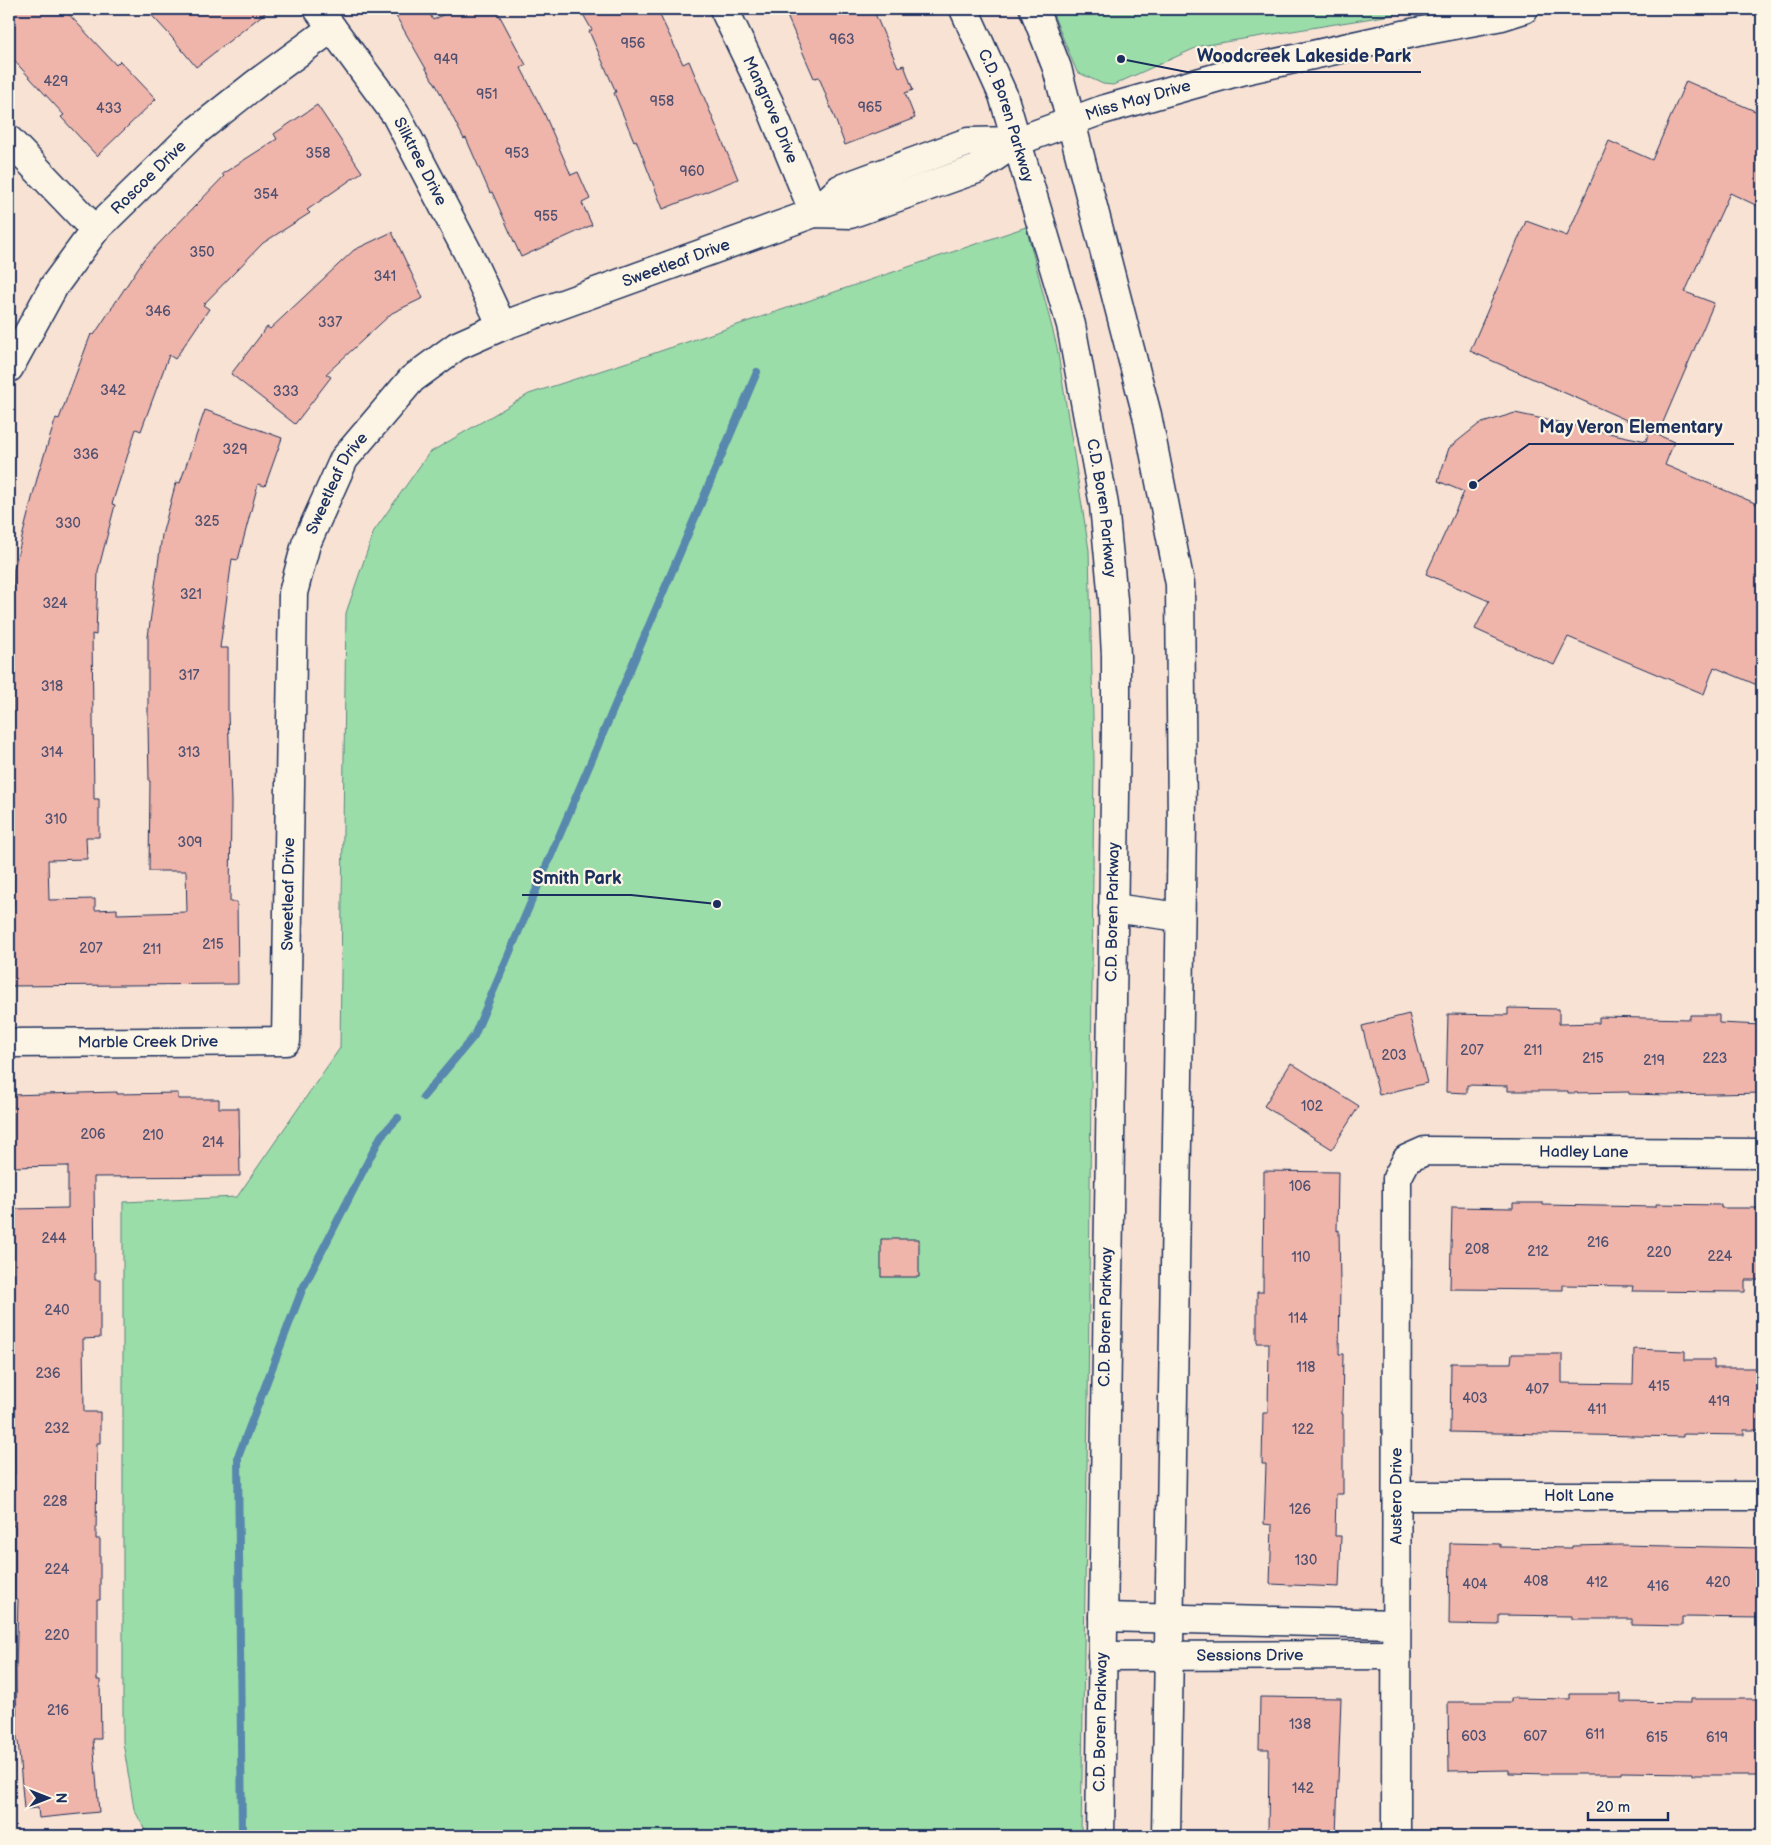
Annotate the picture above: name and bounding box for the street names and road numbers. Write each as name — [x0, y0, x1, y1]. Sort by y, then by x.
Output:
street label: C.D. Boren Parkway — [974, 46, 1038, 185]
street label: Mangrove Drive — [739, 53, 802, 166]
street label: Miss May Drive — [1083, 76, 1193, 125]
street label: Silktree Drive — [389, 114, 451, 209]
street label: Roscoe Drive — [107, 136, 190, 218]
street label: Sweetleaf Drive — [620, 235, 733, 291]
street label: Sweetleaf Drive — [302, 428, 372, 537]
street label: C.D. Boren Parkway — [1083, 437, 1120, 579]
street label: Sweetleaf Drive — [278, 837, 299, 951]
street label: C.D. Boren Parkway — [1102, 841, 1124, 982]
street label: Marble Creek Drive — [78, 1032, 219, 1052]
street label: Hadley Lane — [1539, 1142, 1629, 1162]
street label: C.D. Boren Parkway — [1095, 1246, 1117, 1387]
street label: Austero Drive — [1387, 1447, 1406, 1544]
street label: Holt Lane — [1544, 1487, 1614, 1506]
street label: Sessions Drive — [1197, 1646, 1304, 1665]
street label: C.D. Boren Parkway — [1090, 1651, 1112, 1792]

